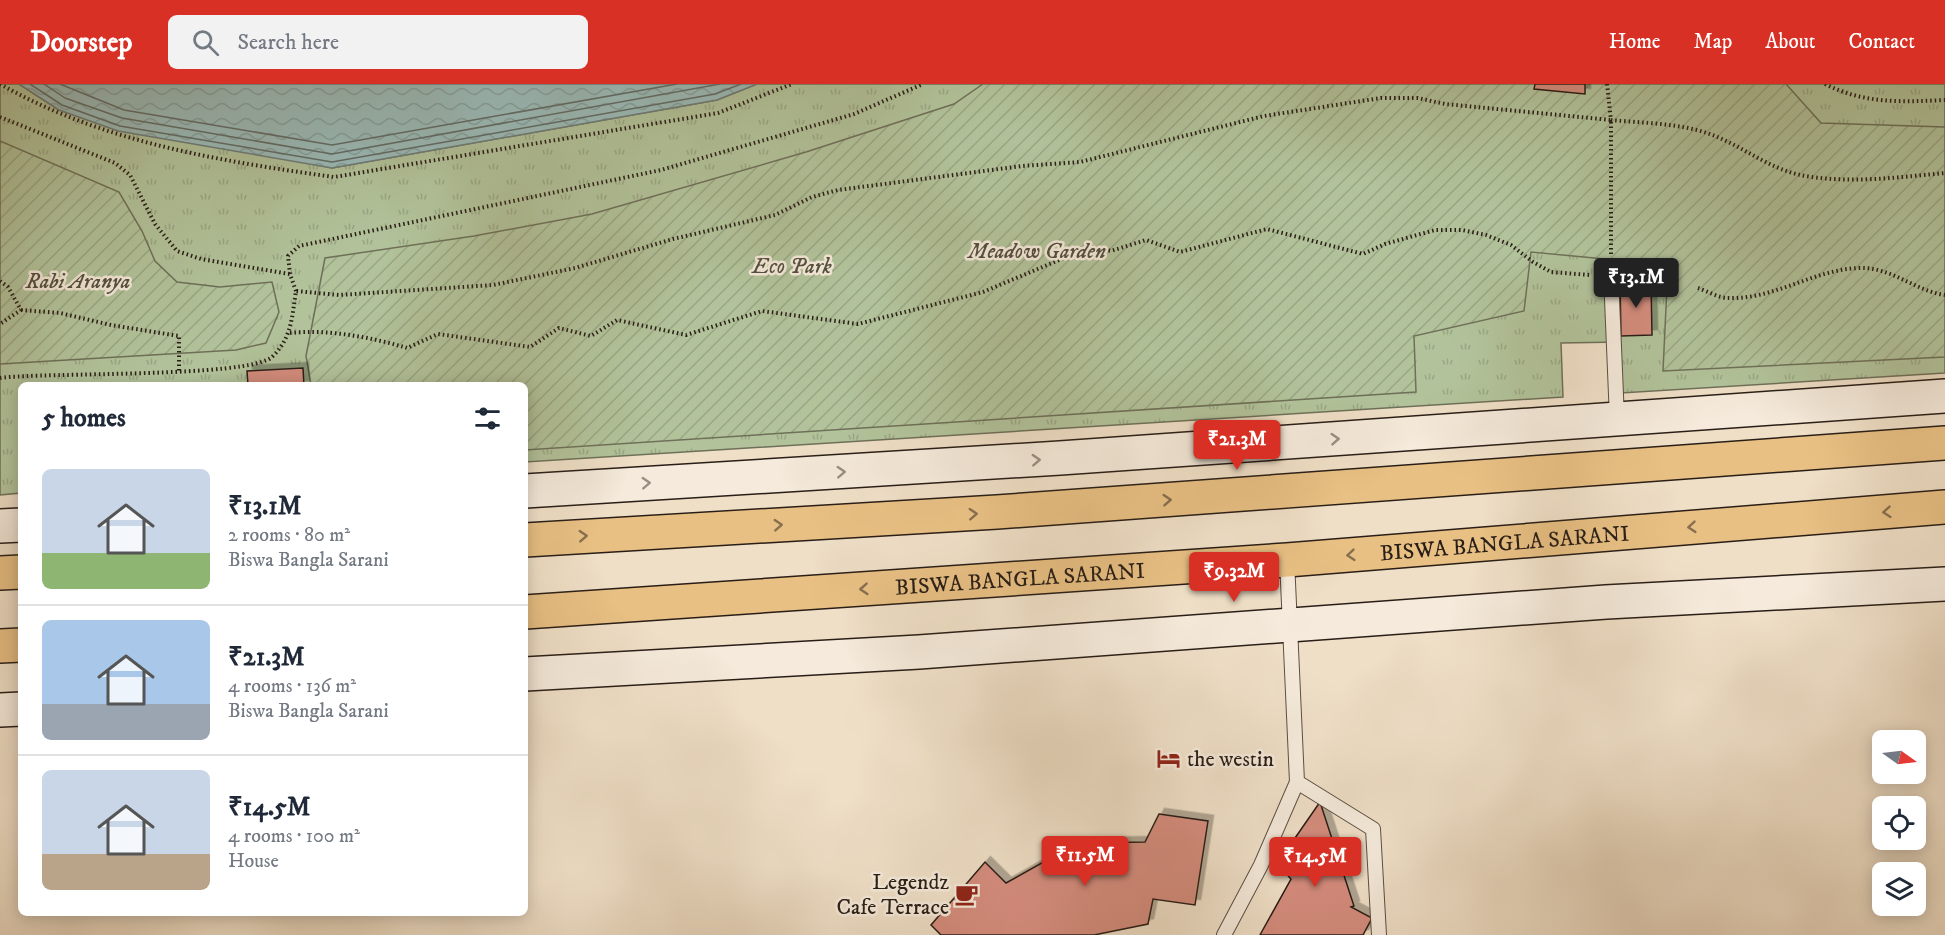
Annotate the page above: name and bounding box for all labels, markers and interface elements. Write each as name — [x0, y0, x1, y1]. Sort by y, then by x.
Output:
search box — [168, 15, 588, 69]
text: Doorstep — [30, 25, 132, 60]
icon: search — [189, 26, 222, 59]
text: Search here — [237, 29, 339, 56]
text: Home — [1609, 29, 1661, 55]
text: Map — [1694, 29, 1732, 55]
text: About — [1765, 29, 1816, 55]
text: Contact — [1849, 29, 1915, 55]
park label: Meadow Garden — [966, 238, 1106, 265]
park label: Eco Park — [750, 253, 832, 280]
pin: ₹13.1M — [1587, 258, 1685, 309]
text: ₹13.1M — [1608, 265, 1664, 290]
park label: Rabi Aranya — [25, 268, 130, 295]
text: 5 homes — [42, 402, 126, 435]
icon: filters — [471, 402, 504, 435]
pin: ₹21.3M — [1188, 420, 1286, 471]
text: ₹21.3M — [1207, 427, 1267, 452]
one-way arrow — [1330, 432, 1339, 445]
one-way arrow — [1031, 453, 1040, 466]
one-way arrow — [836, 465, 845, 478]
one-way arrow — [642, 477, 651, 490]
text: ₹13.1M — [228, 490, 302, 523]
icon: home — [90, 493, 162, 565]
one-way arrow — [1163, 494, 1172, 507]
one-way arrow — [1882, 505, 1891, 518]
one-way arrow — [968, 507, 977, 520]
one-way arrow — [774, 519, 783, 532]
street label: BISWA BANGLA SARANI — [1379, 520, 1630, 567]
one-way arrow — [1688, 521, 1697, 534]
text: 2 rooms · 80 m² — [228, 523, 350, 548]
one-way arrow — [579, 530, 588, 543]
text: Biswa Bangla Sarani — [228, 548, 389, 573]
one-way arrow — [1347, 548, 1356, 561]
pin: ₹9.32M — [1185, 552, 1283, 603]
street label: BISWA BANGLA SARANI — [894, 558, 1146, 602]
text: ₹9.32M — [1203, 559, 1265, 584]
one-way arrow — [859, 582, 868, 595]
text: ₹21.3M — [228, 641, 305, 674]
icon: home — [90, 644, 162, 716]
text: 4 rooms · 136 m² — [228, 674, 356, 699]
text: Biswa Bangla Sarani — [228, 699, 389, 724]
north arrow — [1872, 730, 1926, 784]
map controls — [1872, 730, 1926, 916]
hotel icon: the westin — [1156, 745, 1182, 771]
place label: the westin — [1187, 746, 1275, 773]
text: ₹14.5M — [228, 791, 311, 824]
icon: home — [90, 794, 162, 866]
button: locate — [1872, 796, 1926, 850]
text: 4 rooms · 100 m² — [228, 824, 360, 849]
pin: ₹11.5M — [1036, 836, 1134, 887]
pin: ₹14.5M — [1266, 837, 1364, 888]
text: ₹11.5M — [1056, 843, 1114, 868]
text: ₹14.5M — [1283, 844, 1347, 869]
text: House — [228, 849, 279, 874]
button: layers — [1872, 862, 1926, 916]
place label: Legendz Cafe Terrace — [836, 869, 949, 921]
cafe icon: Legendz Cafe Terrace — [954, 881, 980, 907]

